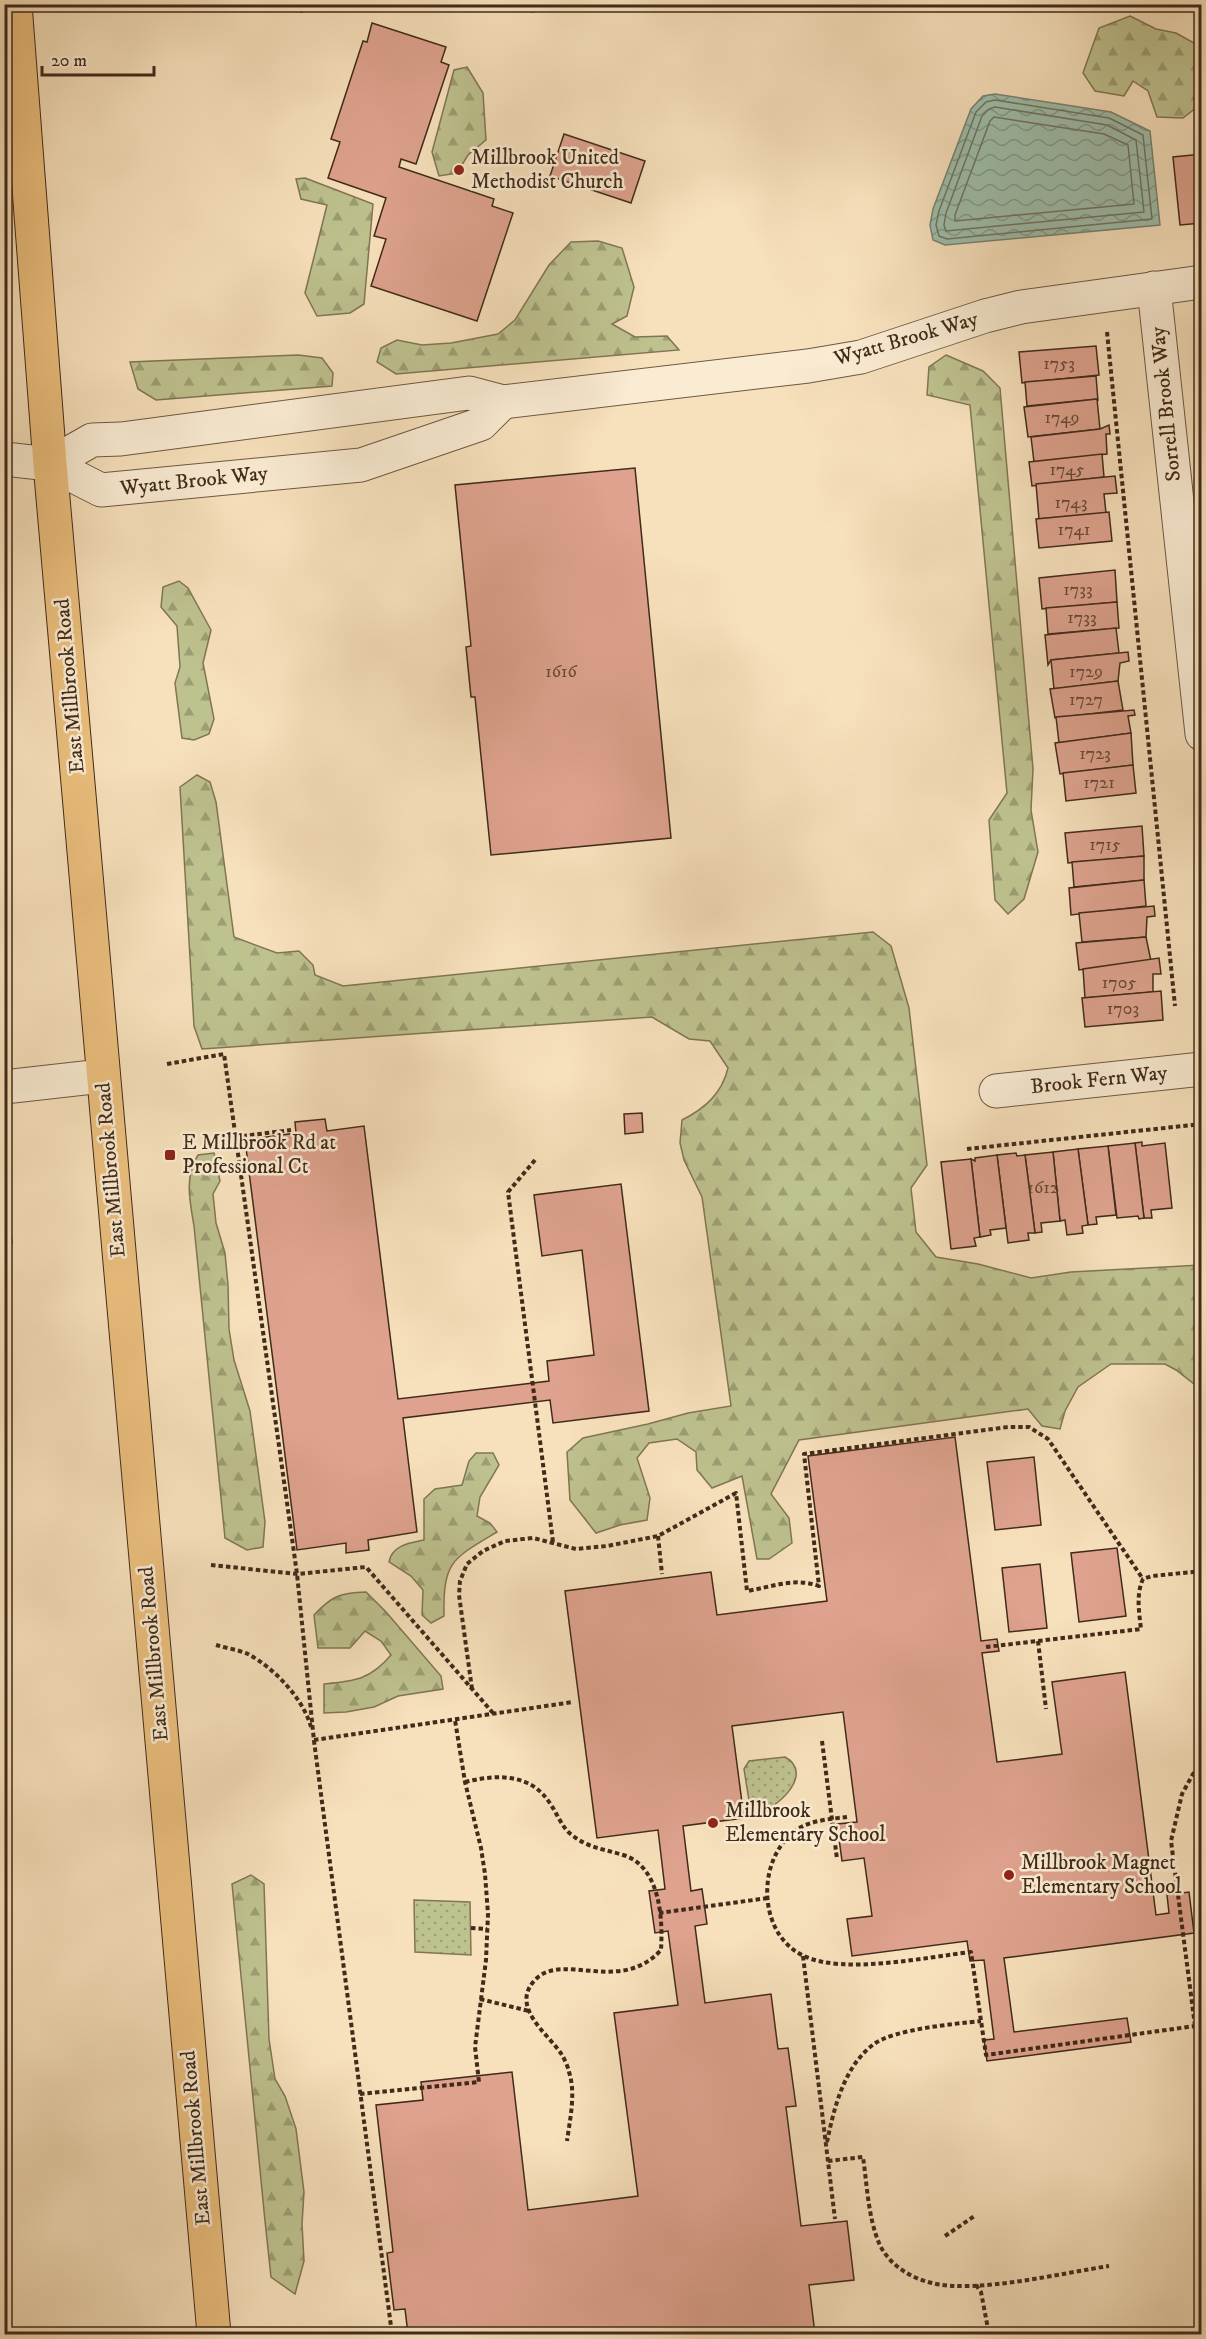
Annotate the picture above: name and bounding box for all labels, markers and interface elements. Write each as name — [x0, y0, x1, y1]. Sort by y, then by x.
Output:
scale bar — [42, 39, 154, 77]
text: 20 m — [51, 50, 87, 72]
place label: Millbrook United Methodist Church — [471, 145, 623, 195]
marker: Millbrook United Methodist Church — [452, 163, 466, 177]
street label: Wyatt Brook Way — [830, 306, 982, 372]
street label: Sorrell Brook Way — [1145, 324, 1187, 483]
house number: 1753 — [1043, 353, 1075, 375]
house number: 1749 — [1044, 407, 1080, 429]
house number: 1745 — [1050, 459, 1085, 481]
street label: Wyatt Brook Way — [118, 460, 270, 502]
house number: 1743 — [1055, 492, 1087, 514]
house number: 1741 — [1058, 519, 1090, 541]
house number: 1733 — [1063, 579, 1093, 601]
street label: East Millbrook Road — [49, 597, 91, 775]
house number: 1733 — [1067, 607, 1097, 629]
house number: 1616 — [545, 661, 577, 683]
house number: 1729 — [1069, 661, 1103, 683]
house number: 1727 — [1069, 689, 1103, 711]
house number: 1723 — [1079, 743, 1111, 765]
house number: 1721 — [1083, 772, 1115, 794]
house number: 1715 — [1089, 834, 1121, 856]
house number: 1705 — [1102, 972, 1136, 994]
house number: 1703 — [1107, 998, 1139, 1020]
street label: Brook Fern Way — [1029, 1060, 1170, 1100]
street label: East Millbrook Road — [90, 1081, 132, 1259]
place label: E Millbrook Rd at Professional Ct — [182, 1130, 336, 1180]
marker: E Millbrook Rd at Professional Ct — [163, 1148, 177, 1162]
house number: 1612 — [1027, 1177, 1059, 1199]
street label: East Millbrook Road — [133, 1565, 175, 1743]
place label: Millbrook Elementary School — [725, 1798, 886, 1848]
marker: Millbrook Elementary School — [706, 1816, 720, 1830]
place label: Millbrook Magnet Elementary School — [1021, 1850, 1182, 1900]
marker: Millbrook Magnet Elementary School — [1002, 1868, 1016, 1882]
street label: East Millbrook Road — [175, 2049, 217, 2227]

